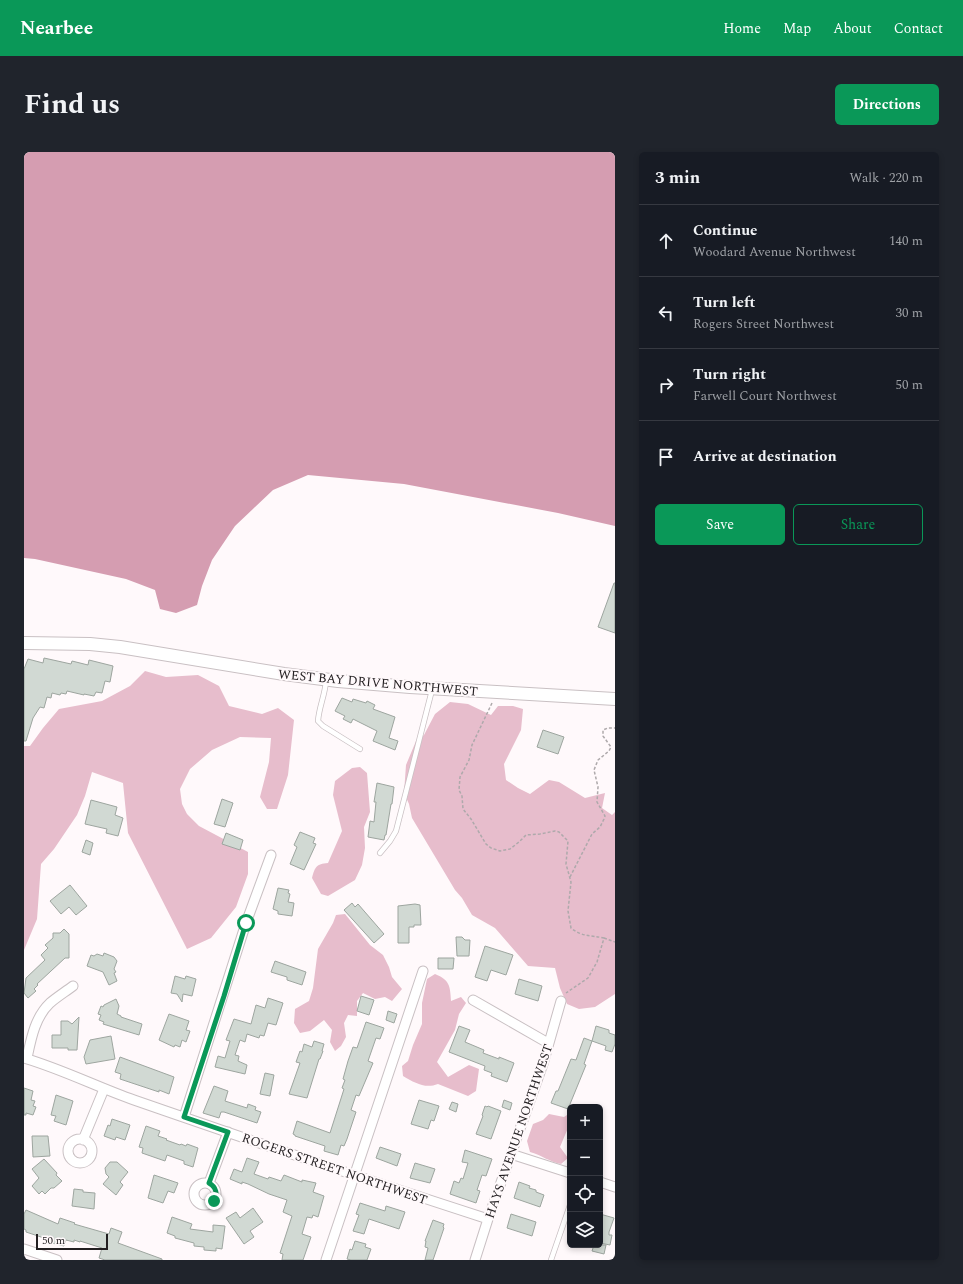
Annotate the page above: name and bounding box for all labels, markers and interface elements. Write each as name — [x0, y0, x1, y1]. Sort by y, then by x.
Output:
text: Nearbee — [20, 14, 93, 43]
text: Home — [723, 18, 761, 39]
text: Map — [783, 18, 811, 39]
text: About — [833, 18, 872, 39]
text: Contact — [894, 18, 943, 39]
text: Find us — [24, 83, 120, 126]
button: Directions — [835, 84, 939, 125]
text: 3 min — [655, 165, 700, 191]
text: Walk · 220 m — [849, 168, 923, 188]
text: Continue — [693, 219, 758, 242]
icon: ahead — [655, 230, 677, 252]
text: 140 m — [889, 231, 923, 251]
text: Woodard Avenue Northwest — [693, 242, 856, 262]
text: Turn left — [693, 291, 755, 314]
icon: left — [655, 302, 677, 324]
text: 30 m — [896, 303, 923, 323]
text: Rogers Street Northwest — [693, 314, 834, 334]
text: Turn right — [693, 363, 766, 386]
icon: right — [655, 374, 677, 396]
text: 50 m — [896, 375, 923, 395]
text: Farwell Court Northwest — [693, 386, 837, 406]
text: Arrive at destination — [693, 445, 837, 468]
icon: arrive — [655, 446, 677, 468]
button: Save — [655, 504, 785, 545]
button: Share — [793, 504, 923, 545]
street label: WEST BAY DRIVE NORTHWEST — [277, 664, 479, 702]
route start — [237, 914, 255, 932]
street label: HAYS AVENUE NORTHWEST — [480, 1041, 558, 1221]
map controls — [567, 1104, 603, 1248]
button: + — [567, 1104, 603, 1140]
street label: ROGERS STREET NORTHWEST — [239, 1128, 430, 1210]
button: − — [567, 1140, 603, 1176]
button: locate — [567, 1176, 603, 1212]
route end — [205, 1192, 223, 1210]
button: layers — [567, 1212, 603, 1248]
scale bar — [36, 1232, 108, 1251]
text: 50 m — [42, 1232, 65, 1249]

